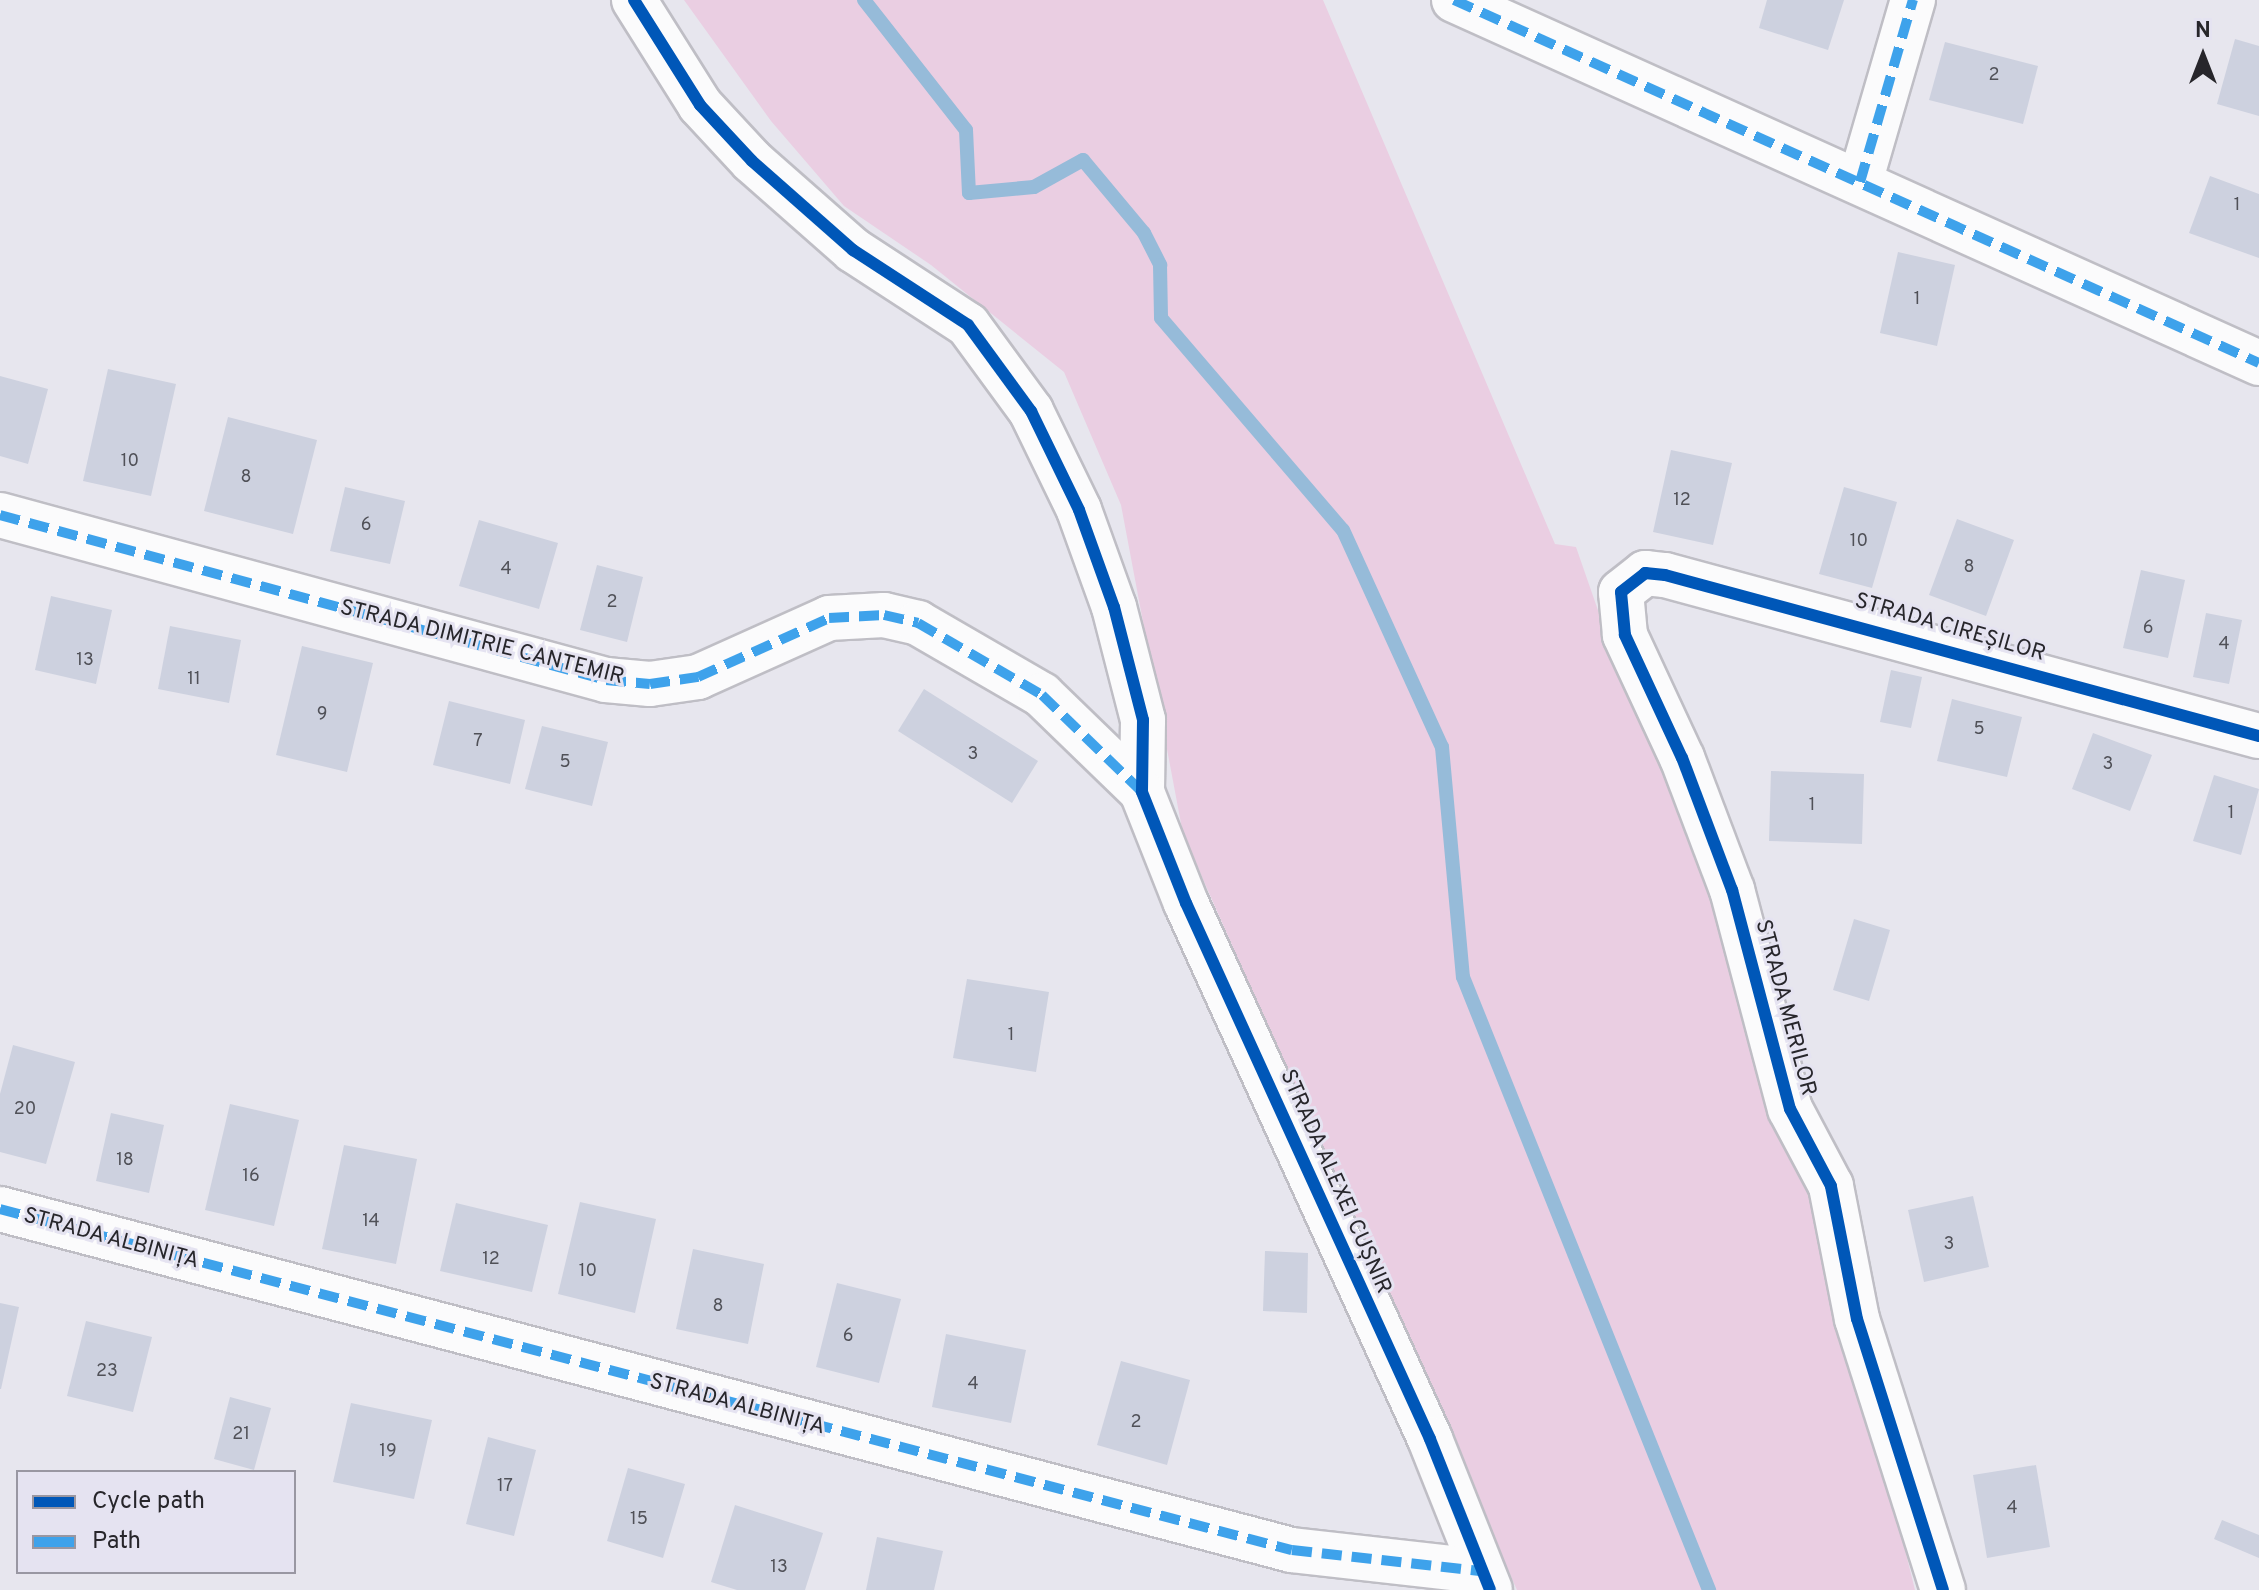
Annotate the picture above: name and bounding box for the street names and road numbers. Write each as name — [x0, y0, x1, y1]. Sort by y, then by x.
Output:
street label: STRADA CIREȘILOR — [1851, 588, 2049, 668]
street label: STRADA DIMITRIE CANTEMIR — [337, 595, 627, 691]
street label: STRADA MERILOR — [1749, 916, 1821, 1100]
street label: STRADA ALEXEI CUȘNIR — [1273, 1065, 1397, 1299]
street label: STRADA ALBINIȚA — [20, 1203, 202, 1275]
street label: STRADA ALBINIȚA — [646, 1369, 828, 1441]

